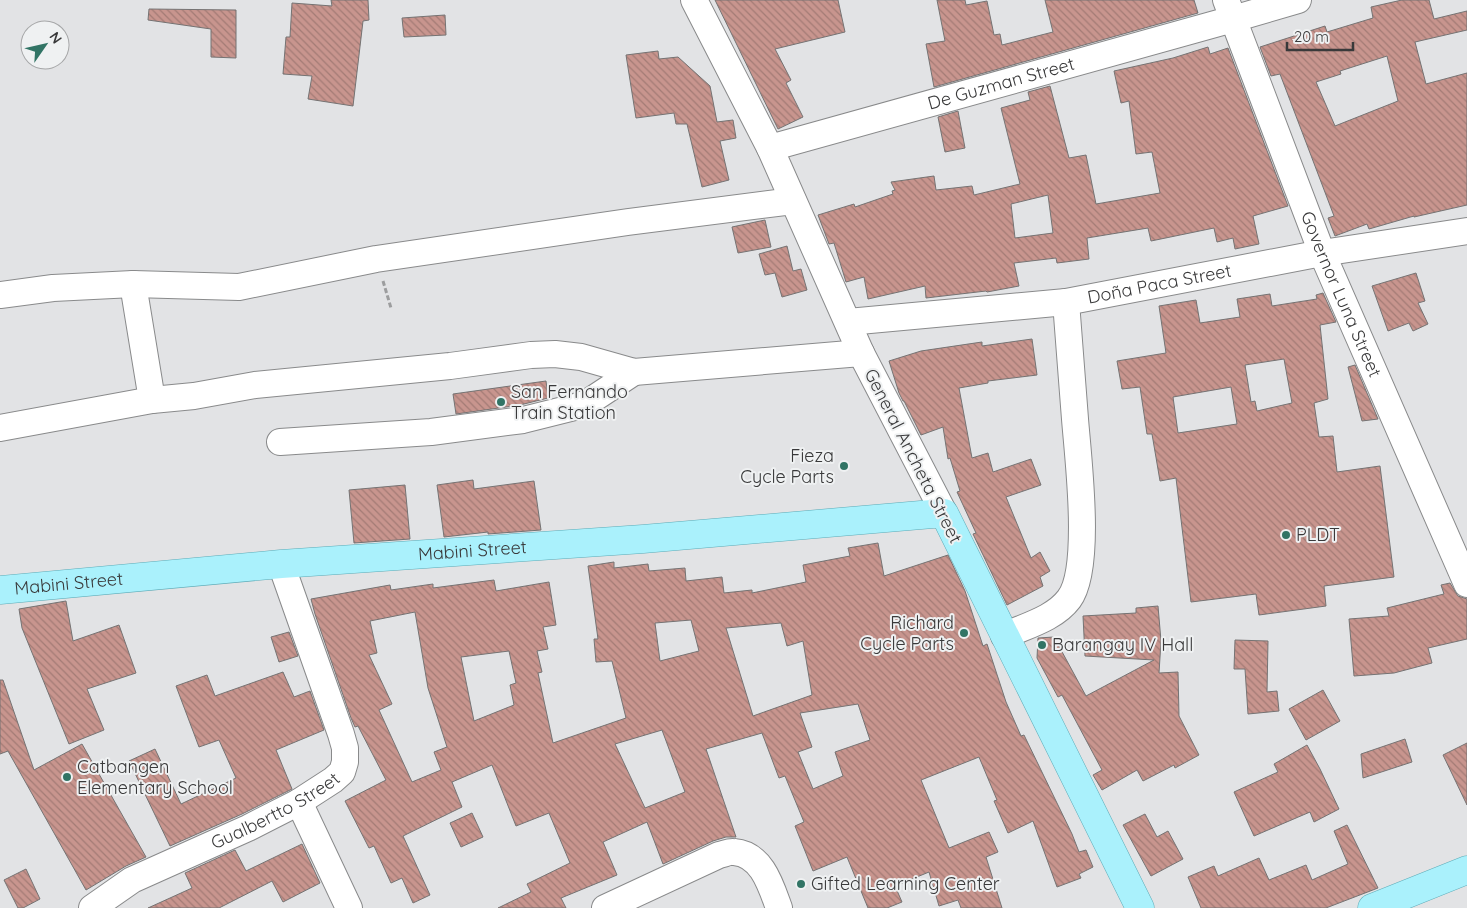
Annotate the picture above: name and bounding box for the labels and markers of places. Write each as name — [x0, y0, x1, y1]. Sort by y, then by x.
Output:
place label: San Fernando Train Station — [511, 380, 628, 424]
marker: San Fernando Train Station — [495, 396, 507, 408]
place label: Fieza Cycle Parts — [740, 444, 834, 488]
marker: Fieza Cycle Parts — [838, 460, 850, 472]
place label: PLDT — [1296, 523, 1340, 546]
marker: PLDT — [1280, 529, 1292, 541]
place label: Richard Cycle Parts — [860, 611, 954, 655]
marker: Richard Cycle Parts — [958, 627, 970, 639]
place label: Barangay IV Hall — [1052, 633, 1193, 656]
marker: Barangay IV Hall — [1036, 639, 1048, 651]
place label: Catbangen Elementary School — [77, 755, 233, 799]
marker: Catbangen Elementary School — [61, 771, 73, 783]
place label: Gifted Learning Center — [811, 872, 1000, 895]
marker: Gifted Learning Center — [795, 878, 807, 890]

